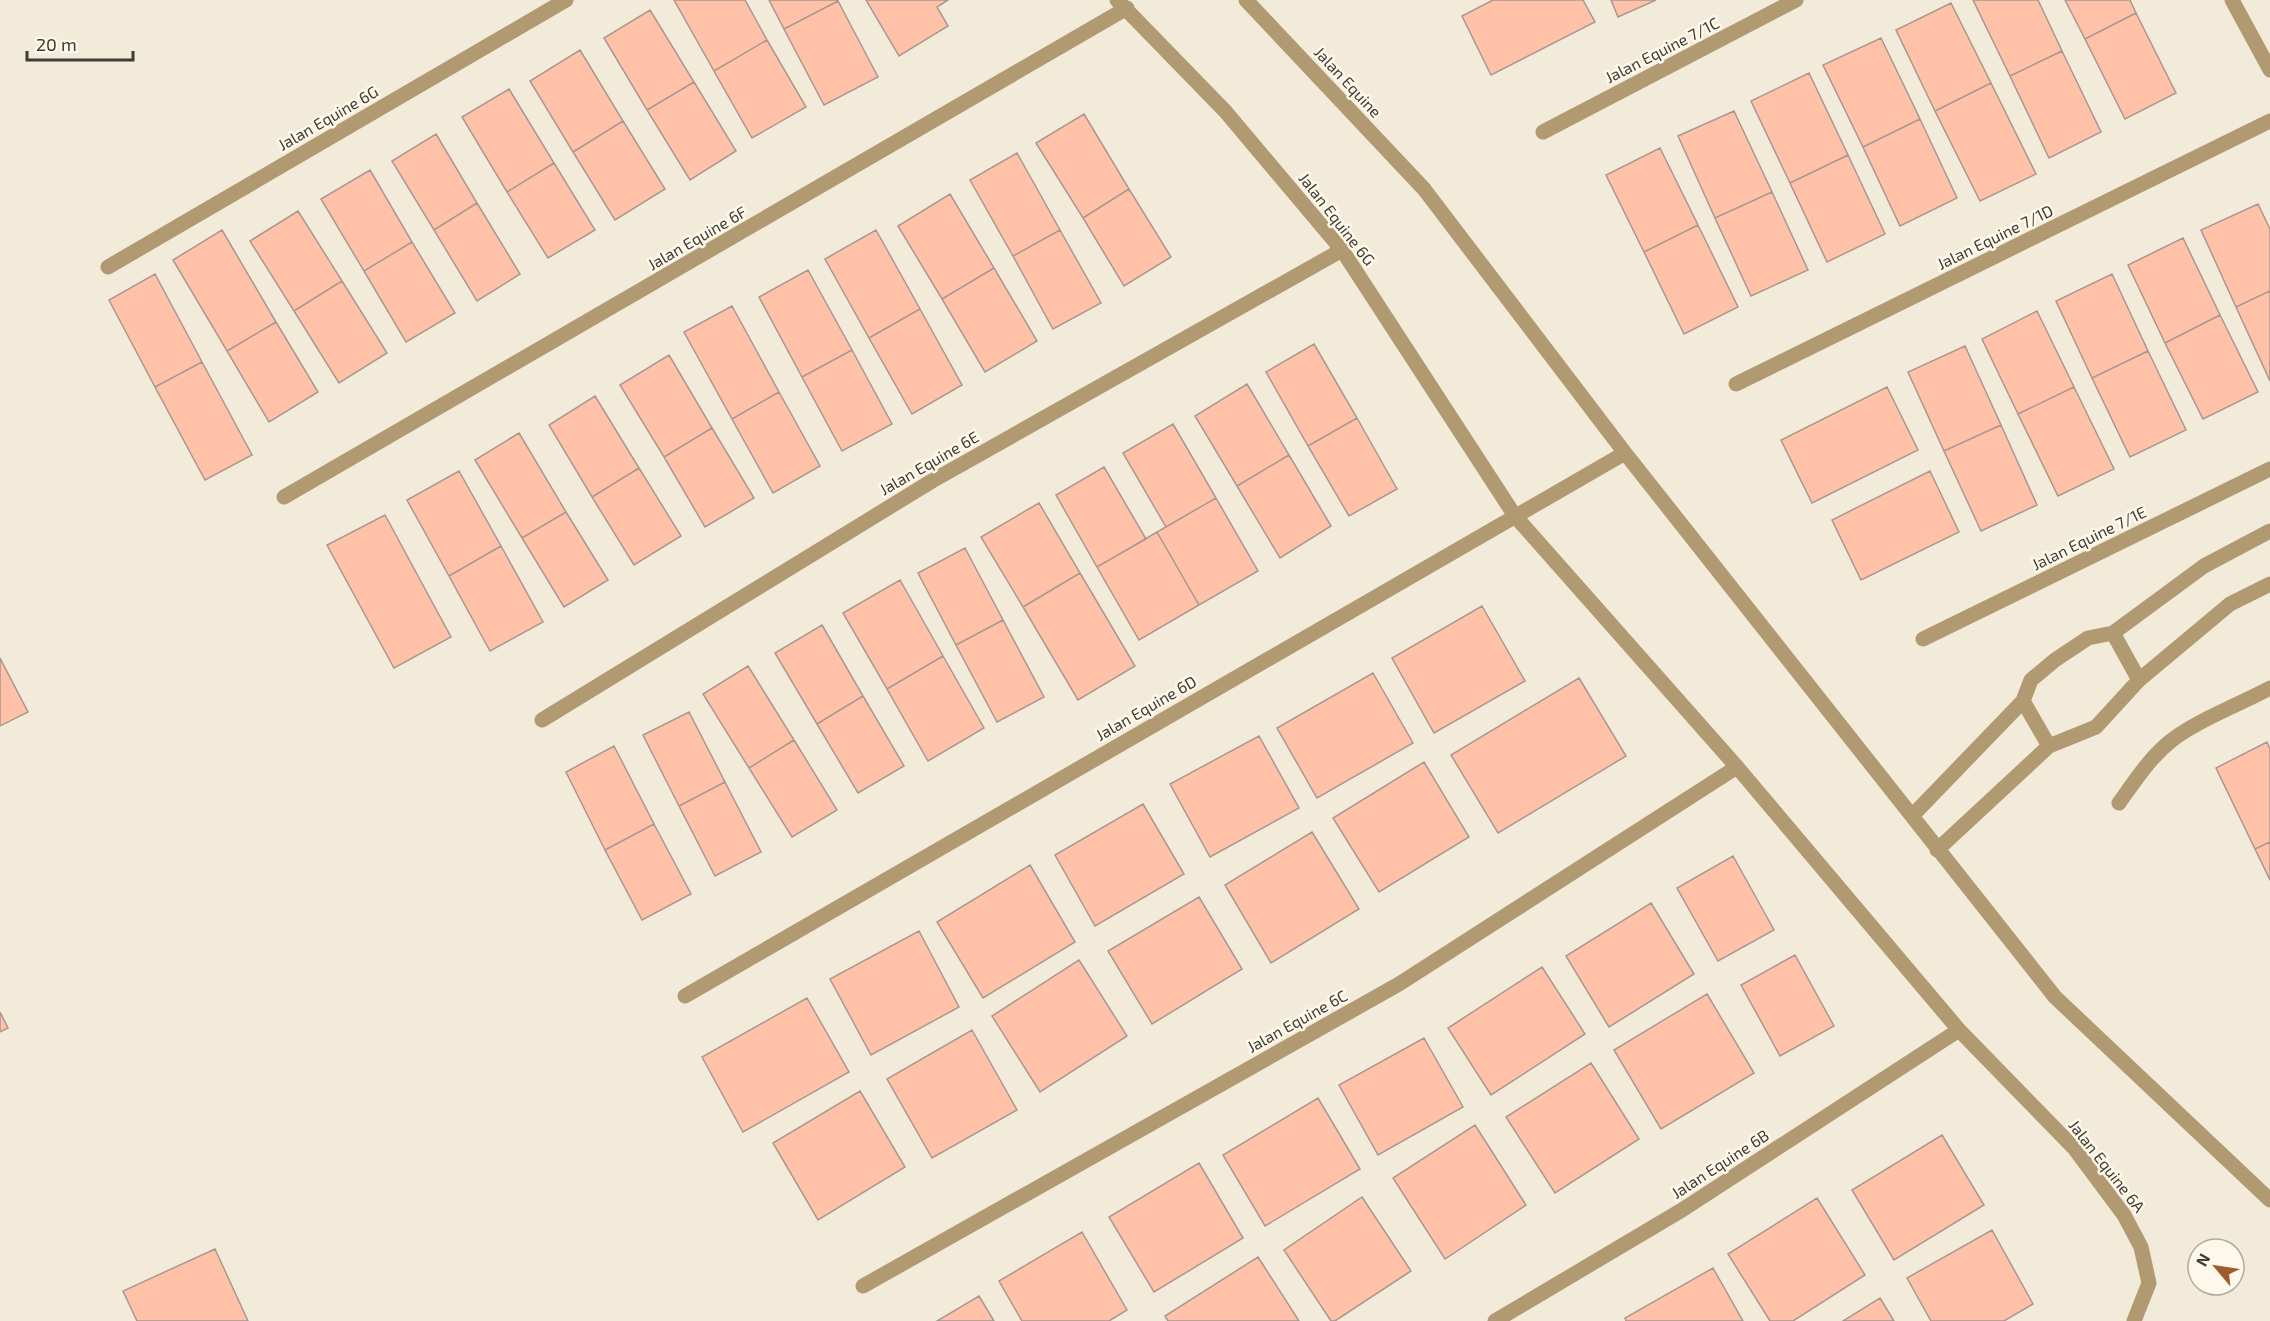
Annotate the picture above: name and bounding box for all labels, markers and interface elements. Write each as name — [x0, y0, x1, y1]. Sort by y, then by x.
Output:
street label: Jalan Equine 7/1C — [1602, 13, 1722, 86]
scale bar — [27, 24, 134, 62]
text: 20 m — [36, 33, 77, 55]
street label: Jalan Equine — [1311, 42, 1386, 121]
street label: Jalan Equine 6G — [274, 81, 381, 154]
street label: Jalan Equine 6G — [1295, 169, 1379, 269]
street label: Jalan Equine 7/1D — [1934, 200, 2056, 273]
street label: Jalan Equine 6F — [644, 201, 750, 274]
street label: Jalan Equine 6E — [876, 426, 982, 499]
street label: Jalan Equine 7/1E — [2028, 502, 2149, 573]
street label: Jalan Equine 6D — [1092, 671, 1199, 744]
street label: Jalan Equine 6C — [1243, 985, 1350, 1056]
street label: Jalan Equine 6A — [2065, 1116, 2149, 1216]
street label: Jalan Equine 6B — [1667, 1125, 1772, 1202]
north arrow — [2186, 1237, 2246, 1297]
text: N — [2191, 1250, 2214, 1269]

